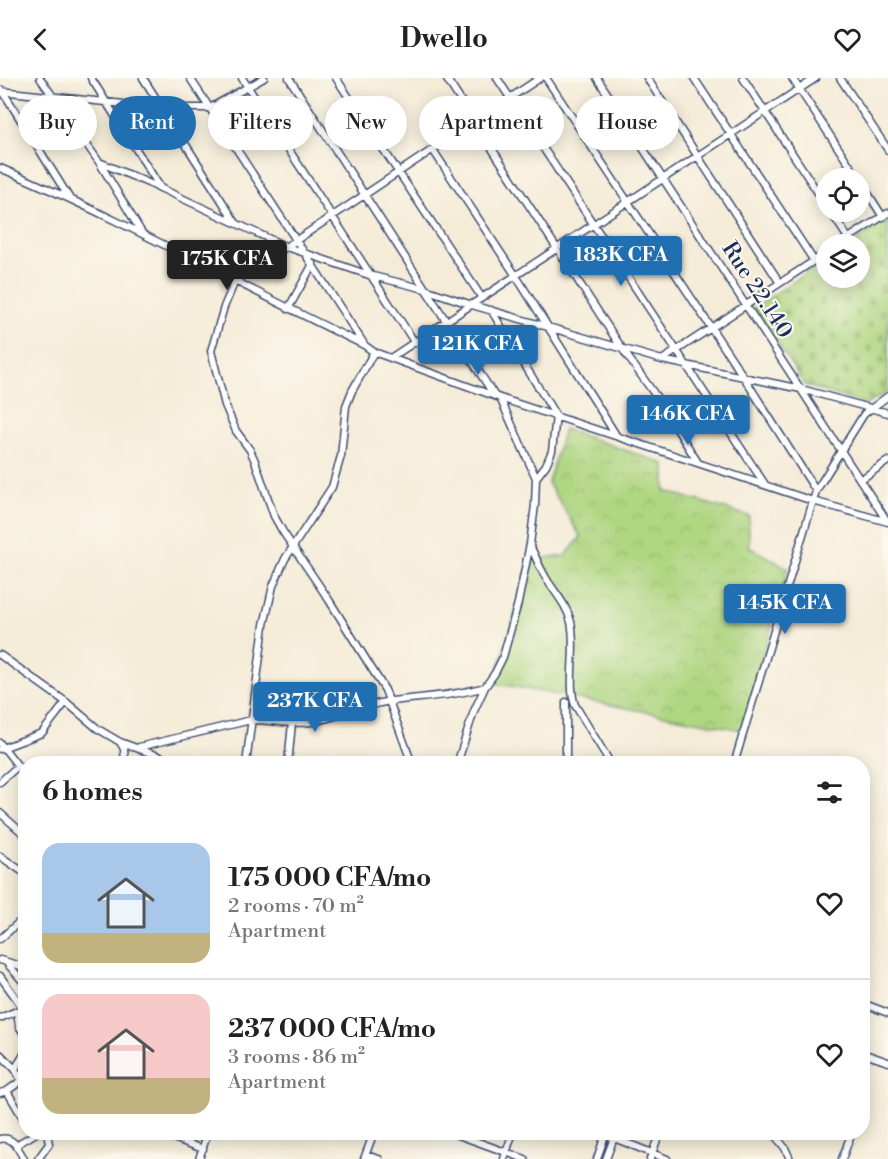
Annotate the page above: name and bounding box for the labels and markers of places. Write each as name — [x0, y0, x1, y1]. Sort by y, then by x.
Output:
pin: 183K CFA — [559, 236, 683, 287]
pin: 175K CFA — [165, 240, 289, 291]
pin: 121K CFA — [416, 325, 540, 376]
pin: 146K CFA — [626, 395, 750, 446]
pin: 145K CFA — [723, 584, 847, 635]
pin: 237K CFA — [253, 682, 377, 733]

